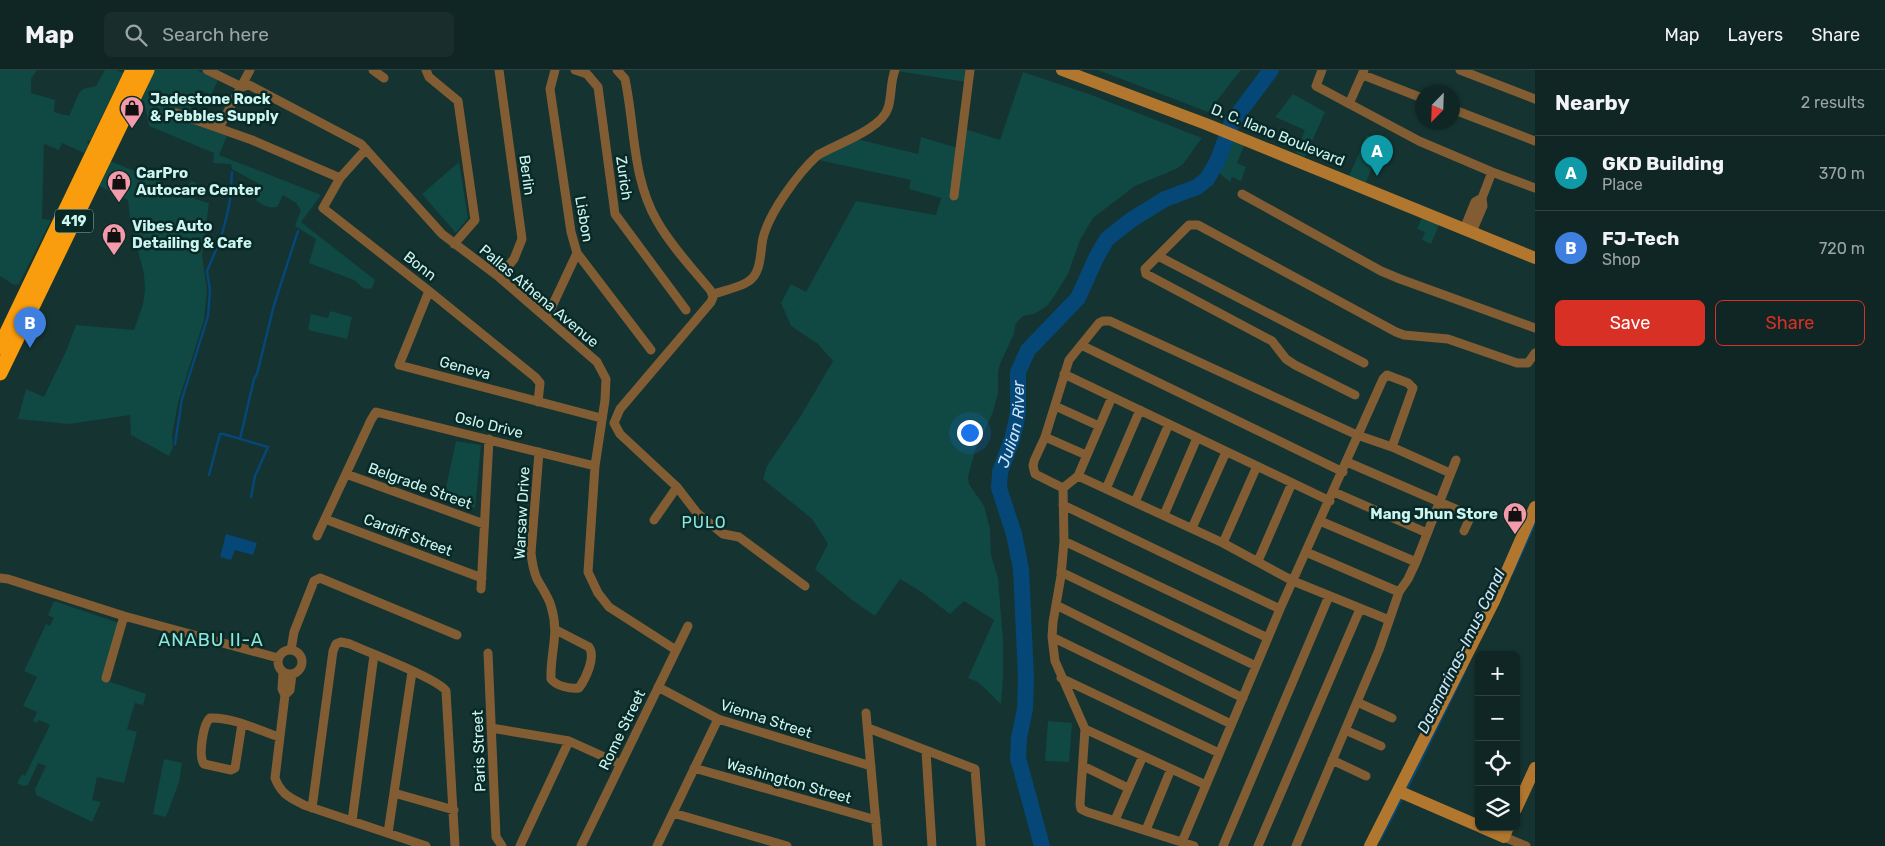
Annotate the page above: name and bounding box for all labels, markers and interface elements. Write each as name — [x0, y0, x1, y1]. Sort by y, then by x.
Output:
search box — [104, 12, 454, 57]
text: Map — [25, 21, 74, 49]
icon: search — [122, 21, 150, 49]
text: Search here — [162, 23, 269, 46]
text: Map — [1665, 24, 1700, 46]
text: Layers — [1728, 24, 1783, 46]
text: Share — [1811, 24, 1860, 46]
north arrow — [1415, 85, 1460, 130]
place label: Jadestone Rock & Pebbles Supply — [150, 90, 279, 125]
text: Nearby — [1555, 90, 1630, 115]
text: 2 results — [1801, 93, 1865, 112]
shop icon: Jadestone Rock & Pebbles Supply — [119, 95, 145, 129]
street label: D. C. Ilano Boulevard — [1209, 100, 1347, 170]
pin: A — [1361, 135, 1393, 176]
text: GKD Building — [1602, 152, 1724, 175]
street label: Berlin — [515, 154, 539, 196]
street label: Zurich — [612, 155, 636, 201]
place label: CarPro Autocare Center — [136, 164, 261, 199]
text: A — [1565, 164, 1577, 183]
text: 370 m — [1819, 164, 1865, 183]
shop icon: CarPro Autocare Center — [106, 169, 132, 203]
text: Place — [1602, 175, 1643, 194]
street label: Lisbon — [571, 195, 597, 243]
road number: 419 — [55, 210, 93, 232]
place label: Vibes Auto Detailing & Cafe — [132, 217, 252, 252]
shop icon: Vibes Auto Detailing & Cafe — [101, 222, 127, 256]
text: FJ-Tech — [1602, 227, 1679, 250]
text: B — [1565, 239, 1577, 258]
text: 720 m — [1819, 239, 1865, 258]
street label: Pallas Athena Avenue — [476, 241, 602, 351]
street label: Bonn — [400, 248, 440, 284]
text: Shop — [1602, 250, 1640, 269]
button: Save — [1555, 300, 1705, 346]
button: Share — [1715, 300, 1865, 346]
pin: B — [14, 307, 46, 348]
street label: Geneva — [437, 353, 493, 383]
water label: Julian River — [993, 380, 1028, 470]
street label: Oslo Drive — [453, 408, 525, 442]
your location — [957, 420, 983, 446]
street label: Belgrade Street — [366, 459, 475, 513]
street label: Warsaw Drive — [511, 466, 533, 560]
shop icon: Mang Jhun Store — [1502, 501, 1528, 535]
place label: Mang Jhun Store — [1370, 505, 1498, 523]
street label: Cardiff Street — [361, 510, 455, 560]
district label: PULO — [681, 513, 727, 532]
water label: Dasmarinas-Imus Canal — [1413, 565, 1510, 736]
district label: ANABU II-A — [158, 629, 264, 651]
map controls — [1475, 651, 1520, 831]
button: + — [1475, 651, 1520, 696]
street label: Rome Street — [595, 687, 649, 773]
street label: Vienna Street — [718, 696, 814, 742]
button: − — [1475, 696, 1520, 741]
street label: Paris Street — [469, 710, 489, 792]
button: locate — [1475, 741, 1520, 786]
street label: Washington Street — [725, 755, 854, 807]
button: layers — [1475, 786, 1520, 831]

